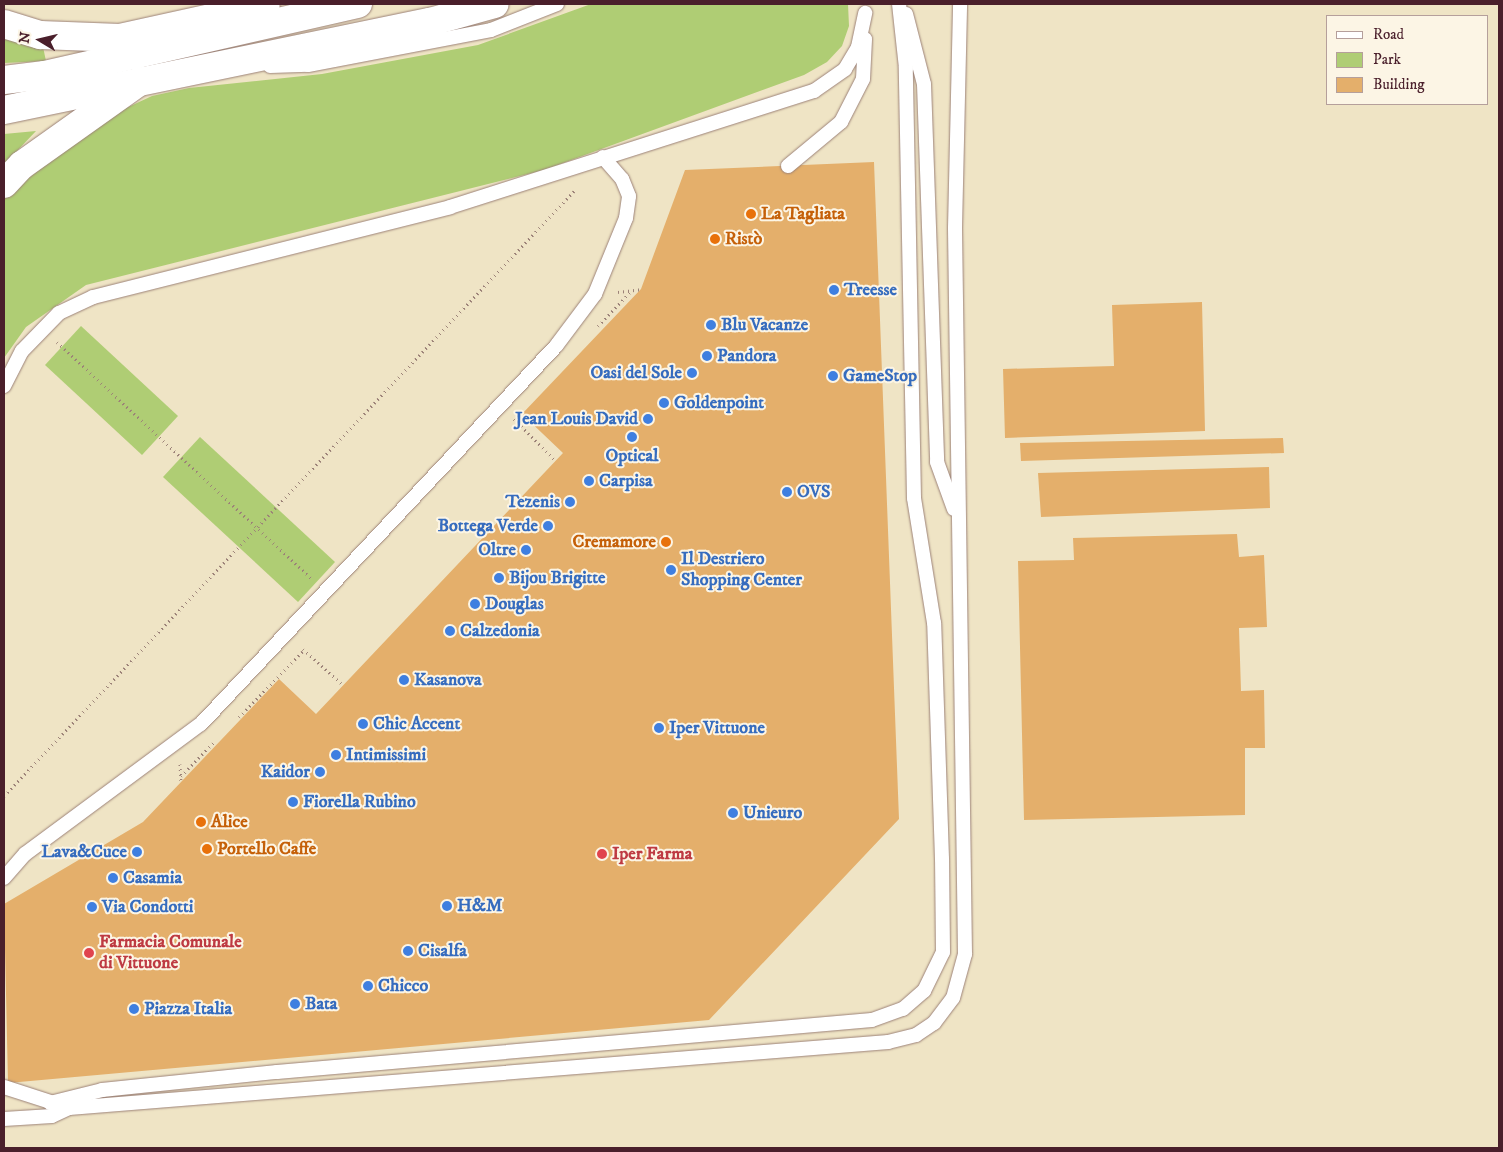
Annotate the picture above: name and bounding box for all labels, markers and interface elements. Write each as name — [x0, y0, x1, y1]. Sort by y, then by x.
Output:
north arrow — [15, 15, 65, 65]
legend — [1326, 15, 1488, 105]
text: Road — [1373, 25, 1404, 44]
text: N — [15, 31, 35, 45]
text: Park — [1373, 50, 1401, 69]
text: Building — [1373, 75, 1425, 94]
place label: La Tagliata — [761, 203, 845, 225]
marker: La Tagliata — [745, 208, 757, 220]
place label: Ristò — [725, 228, 762, 250]
marker: Ristò — [709, 233, 721, 245]
place label: Treesse — [844, 279, 897, 301]
marker: Treesse — [828, 284, 840, 296]
place label: Blu Vacanze — [721, 314, 808, 336]
marker: Blu Vacanze — [705, 319, 717, 331]
place label: Pandora — [717, 345, 776, 367]
marker: Pandora — [701, 350, 713, 362]
place label: Oasi del Sole — [590, 362, 682, 384]
place label: GameStop — [843, 365, 917, 387]
marker: Oasi del Sole — [686, 367, 698, 379]
marker: GameStop — [827, 370, 839, 382]
place label: Goldenpoint — [674, 392, 764, 414]
marker: Goldenpoint — [658, 397, 670, 409]
place label: Jean Louis David — [515, 408, 638, 430]
marker: Jean Louis David — [642, 413, 654, 425]
marker: Optical — [626, 431, 638, 443]
place label: Optical — [606, 445, 658, 467]
place label: Carpisa — [599, 470, 653, 492]
marker: Carpisa — [583, 475, 595, 487]
place label: OVS — [797, 481, 830, 503]
marker: OVS — [781, 486, 793, 498]
place label: Tezenis — [505, 491, 560, 513]
marker: Tezenis — [564, 496, 576, 508]
place label: Bottega Verde — [438, 515, 538, 537]
marker: Bottega Verde — [542, 520, 554, 532]
place label: Cremamore — [572, 531, 656, 553]
marker: Cremamore — [660, 536, 672, 548]
place label: Oltre — [478, 539, 516, 561]
marker: Oltre — [520, 544, 532, 556]
place label: Il Destriero Shopping Center — [681, 549, 802, 592]
marker: Il Destriero Shopping Center — [665, 564, 677, 576]
place label: Bijou Brigitte — [509, 567, 606, 589]
marker: Bijou Brigitte — [493, 572, 505, 584]
place label: Douglas — [485, 593, 544, 615]
marker: Douglas — [469, 598, 481, 610]
place label: Calzedonia — [460, 620, 540, 642]
marker: Calzedonia — [444, 625, 456, 637]
place label: Kasanova — [414, 669, 482, 691]
marker: Kasanova — [398, 674, 410, 686]
place label: Chic Accent — [373, 713, 460, 735]
place label: Iper Vittuone — [669, 717, 765, 739]
marker: Chic Accent — [357, 718, 369, 730]
marker: Iper Vittuone — [653, 722, 665, 734]
place label: Intimissimi — [346, 744, 426, 766]
marker: Intimissimi — [330, 749, 342, 761]
place label: Kaidor — [261, 761, 310, 783]
marker: Kaidor — [314, 766, 326, 778]
place label: Fiorella Rubino — [303, 791, 416, 813]
marker: Fiorella Rubino — [287, 796, 299, 808]
place label: Unieuro — [743, 802, 802, 824]
marker: Unieuro — [727, 807, 739, 819]
place label: Alice — [211, 811, 248, 833]
marker: Alice — [195, 816, 207, 828]
place label: Portello Caffe — [217, 838, 316, 860]
place label: Lava&Cuce — [41, 841, 127, 863]
marker: Portello Caffe — [201, 843, 213, 855]
place label: Iper Farma — [612, 843, 692, 865]
marker: Lava&Cuce — [131, 846, 143, 858]
marker: Iper Farma — [596, 848, 608, 860]
place label: Casamia — [123, 867, 182, 889]
marker: Casamia — [107, 872, 119, 884]
place label: H&M — [457, 895, 502, 917]
place label: Via Condotti — [102, 896, 193, 918]
marker: H&M — [441, 900, 453, 912]
marker: Via Condotti — [86, 901, 98, 913]
place label: Farmacia Comunale di Vittuone — [99, 932, 242, 974]
place label: Cisalfa — [418, 940, 467, 962]
marker: Cisalfa — [402, 945, 414, 957]
marker: Farmacia Comunale di Vittuone — [83, 947, 95, 959]
place label: Chicco — [378, 975, 428, 997]
marker: Chicco — [362, 980, 374, 992]
place label: Bata — [305, 993, 337, 1015]
place label: Piazza Italia — [144, 998, 232, 1020]
marker: Bata — [289, 998, 301, 1010]
marker: Piazza Italia — [128, 1003, 140, 1015]

